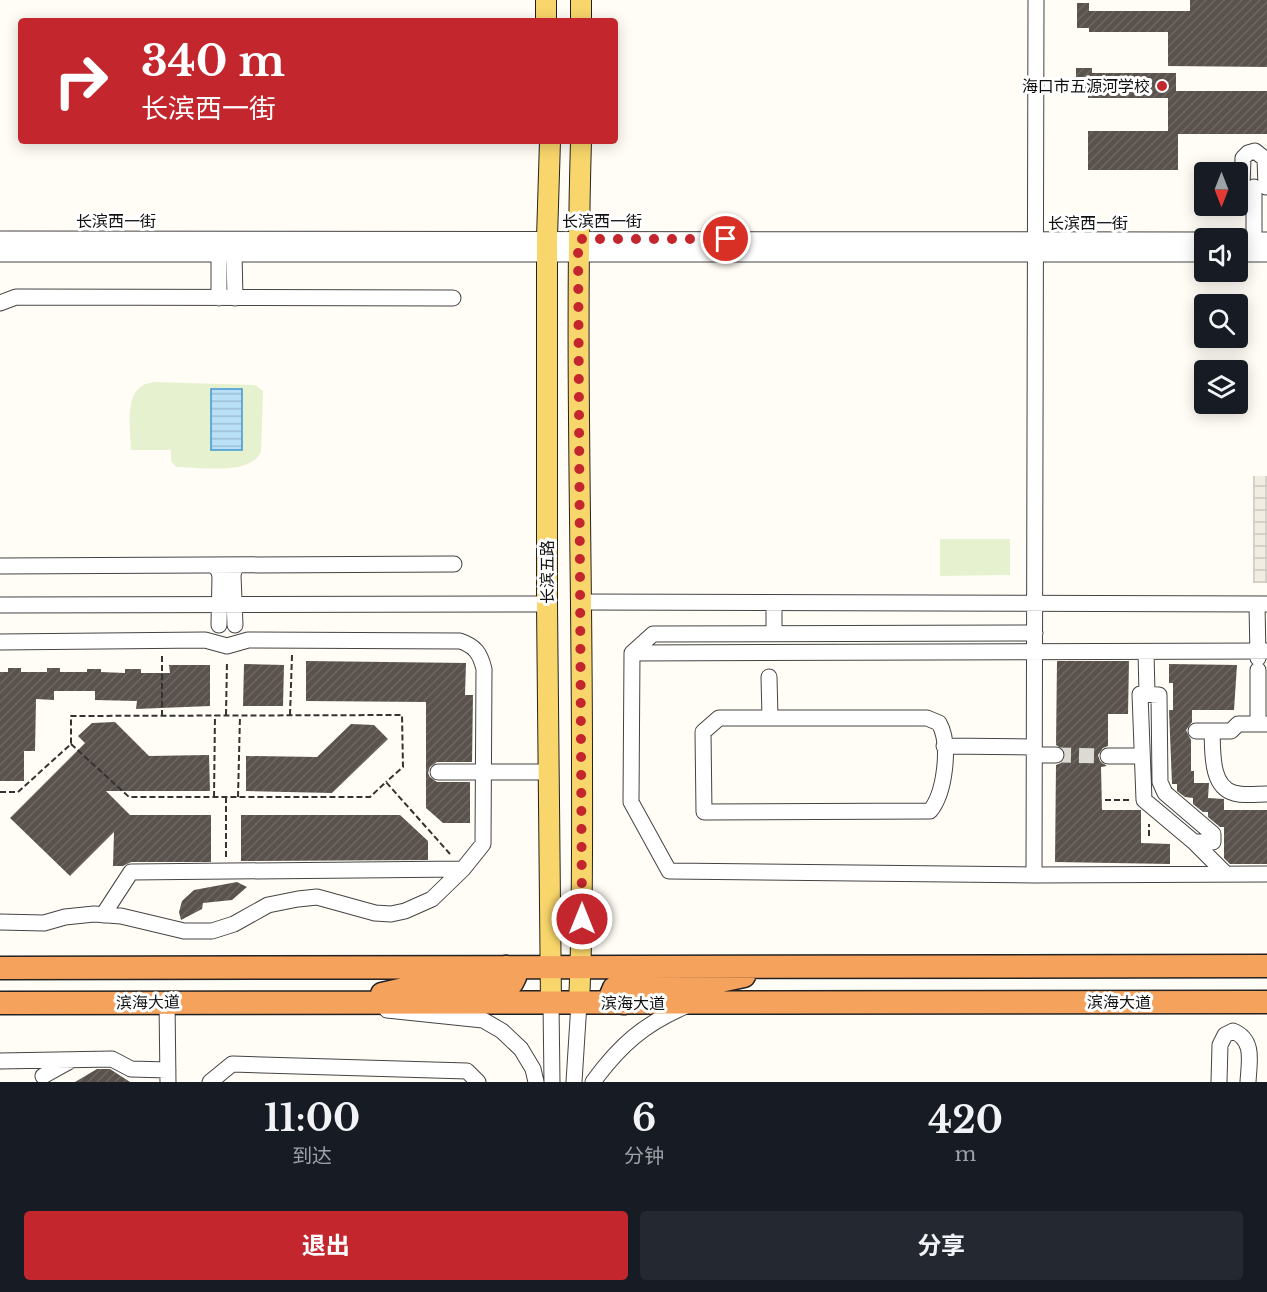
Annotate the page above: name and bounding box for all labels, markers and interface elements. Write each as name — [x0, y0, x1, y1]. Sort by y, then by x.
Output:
text: 340 m — [141, 35, 285, 87]
icon: right — [42, 42, 120, 120]
place label: 海口市五源河学校 — [1022, 76, 1150, 96]
marker: 海口市五源河学校 — [1155, 79, 1169, 93]
text: 长滨西一街 — [141, 92, 276, 125]
north arrow — [1194, 162, 1248, 216]
map controls — [1194, 162, 1248, 414]
street label: 长滨西一街 — [76, 211, 156, 231]
street label: 长滨西一街 — [562, 211, 642, 231]
pin — [700, 213, 751, 264]
street label: 长滨西一街 — [1048, 213, 1128, 233]
icon: arrive — [709, 222, 742, 255]
button: sound — [1194, 228, 1248, 282]
button: search — [1194, 294, 1248, 348]
button: layers — [1194, 360, 1248, 414]
street label: 长滨五路 — [537, 540, 557, 604]
position arrow — [550, 887, 614, 951]
street label: 滨海大道 — [116, 991, 180, 1013]
street label: 滨海大道 — [1087, 992, 1151, 1012]
street label: 滨海大道 — [601, 993, 665, 1013]
text: 11:00 — [264, 1096, 360, 1141]
text: 6 — [632, 1096, 656, 1141]
text: 420 — [928, 1098, 1003, 1143]
text: m — [955, 1142, 976, 1166]
text: 到达 — [292, 1144, 332, 1168]
text: 分钟 — [624, 1144, 664, 1168]
button: 退出 — [24, 1211, 628, 1280]
button: 分享 — [640, 1211, 1243, 1280]

